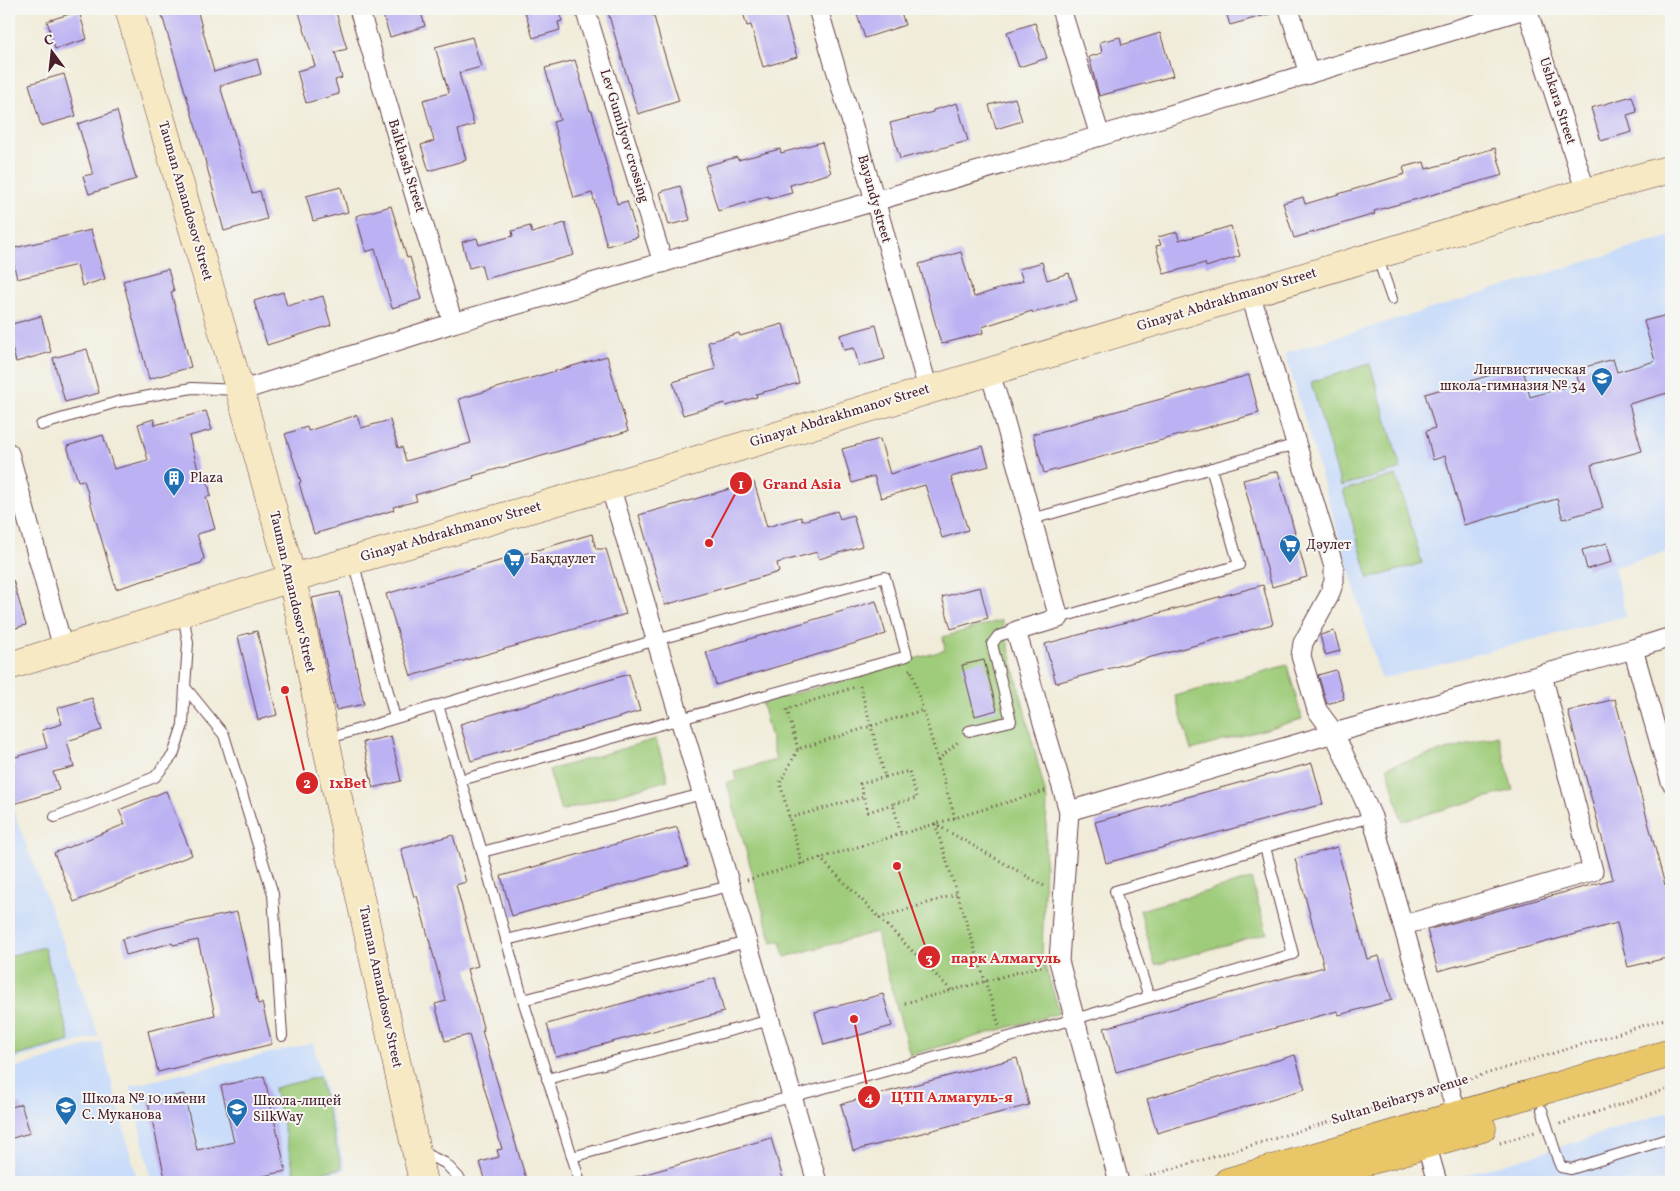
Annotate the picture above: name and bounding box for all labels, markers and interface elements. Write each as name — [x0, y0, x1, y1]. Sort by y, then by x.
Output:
north arrow — [28, 28, 78, 78]
text: С — [42, 31, 56, 51]
street label: Ushkara Street — [1534, 55, 1580, 147]
street label: Lev Gumilyov crossing — [595, 67, 653, 205]
street label: Balkhash Street — [383, 117, 429, 215]
street label: Tauman Amandosov Street — [153, 119, 217, 283]
street label: Bayandy street — [852, 153, 896, 245]
street label: Ginayat Abdrakhmanov Street — [1135, 264, 1319, 336]
place label: Лингвистическая школа-гимназия № 34 — [1440, 361, 1586, 396]
school or university icon: Лингвистическая школа-гимназия № 34 — [1590, 366, 1614, 397]
street label: Ginayat Abdrakhmanov Street — [748, 380, 932, 452]
building icon: Plaza — [162, 466, 186, 497]
callout: Grand Asia — [728, 468, 852, 498]
place label: Plaza — [190, 469, 223, 488]
text: 1 — [738, 475, 744, 496]
text: Grand Asia — [763, 475, 841, 496]
street label: Ginayat Abdrakhmanov Street — [358, 497, 544, 567]
street label: Tauman Amandosov Street — [264, 509, 320, 675]
supermarket icon: Дәулет — [1278, 533, 1302, 564]
place label: Дәулет — [1306, 536, 1351, 555]
supermarket icon: Бақдаулет — [502, 547, 526, 578]
place label: Бақдаулет — [530, 550, 596, 569]
callout: 1xBet — [294, 768, 377, 798]
text: 2 — [303, 774, 311, 795]
text: 1xBet — [329, 774, 367, 795]
street label: Tauman Amandosov Street — [354, 904, 407, 1070]
callout: парк Алмагуль — [916, 942, 1072, 972]
text: 3 — [925, 949, 933, 970]
text: парк Алмагуль — [951, 949, 1062, 970]
street label: Sultan Beibarys avenue — [1329, 1070, 1471, 1130]
callout: ЦТП Алмагуль-я — [857, 1082, 1023, 1112]
text: 4 — [864, 1088, 874, 1109]
text: ЦТП Алмагуль-я — [891, 1088, 1013, 1109]
place label: Школа № 10 имени С. Муканова — [82, 1090, 206, 1125]
place label: Школа-лицей SilkWay — [253, 1092, 342, 1127]
school or university icon: Школа № 10 имени С. Муканова — [54, 1095, 78, 1126]
school or university icon: Школа-лицей SilkWay — [225, 1097, 249, 1128]

